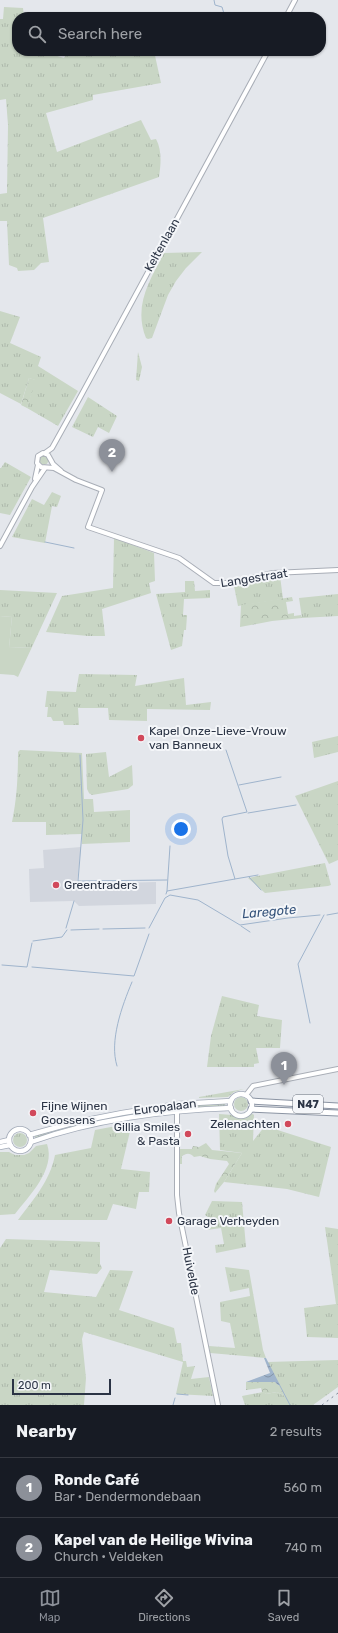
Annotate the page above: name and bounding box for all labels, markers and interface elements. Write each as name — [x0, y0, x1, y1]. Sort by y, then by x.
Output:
search box — [12, 12, 326, 56]
icon: search — [26, 23, 48, 45]
text: Search here — [58, 25, 142, 43]
street label: Keltenlaan — [142, 216, 182, 274]
pin: 2 — [99, 439, 125, 472]
street label: Langestraat — [219, 566, 289, 590]
place label: Kapel Onze-Lieve-Vrouw van Banneux — [149, 724, 287, 752]
marker: Kapel Onze-Lieve-Vrouw van Banneux — [136, 733, 146, 743]
your location — [171, 819, 191, 839]
place label: Greentraders — [64, 878, 138, 892]
marker: Greentraders — [51, 880, 61, 890]
water label: Laregote — [241, 902, 297, 922]
pin: 1 — [271, 1052, 297, 1085]
road number: N47 — [293, 1095, 323, 1113]
street label: Europalaan — [133, 1096, 197, 1118]
place label: Fijne Wijnen Goossens — [41, 1099, 108, 1127]
marker: Fijne Wijnen Goossens — [28, 1108, 38, 1118]
place label: Zelenachten — [210, 1117, 280, 1131]
marker: Zelenachten — [283, 1119, 293, 1129]
place label: Gillia Smiles & Pasta — [114, 1120, 180, 1148]
marker: Gillia Smiles & Pasta — [183, 1129, 193, 1139]
place label: Garage Verheyden — [177, 1214, 279, 1228]
marker: Garage Verheyden — [164, 1216, 174, 1226]
street label: Huivelde — [179, 1246, 203, 1296]
scale bar — [12, 1377, 111, 1396]
text: 200 m — [18, 1379, 51, 1392]
text: Nearby — [16, 1421, 77, 1441]
text: 2 results — [270, 1424, 322, 1439]
text: Ronde Café — [54, 1471, 139, 1489]
text: 1 — [26, 1480, 32, 1495]
text: 560 m — [283, 1480, 322, 1495]
text: Bar · Dendermondebaan — [54, 1489, 201, 1504]
text: Kapel van de Heilige Wivina — [54, 1531, 253, 1549]
text: 2 — [25, 1540, 33, 1555]
text: 740 m — [285, 1540, 322, 1555]
text: Church · Veldeken — [54, 1549, 163, 1564]
tab: Map — [39, 1587, 61, 1624]
tab: Directions — [138, 1587, 190, 1624]
tab: Saved — [268, 1587, 299, 1624]

